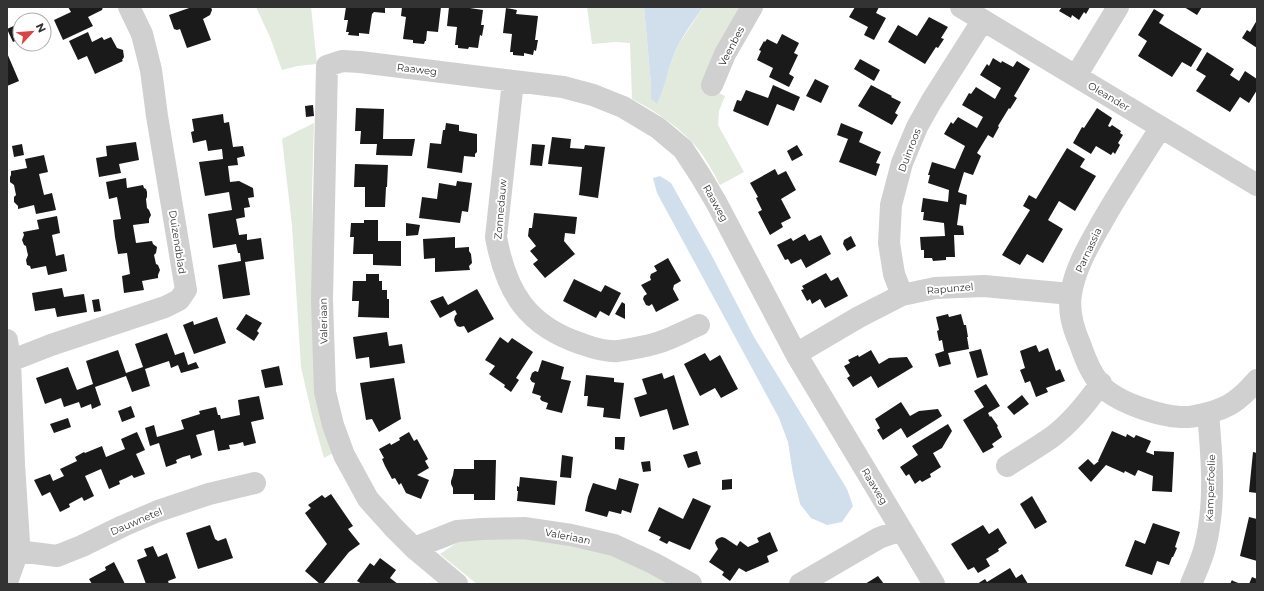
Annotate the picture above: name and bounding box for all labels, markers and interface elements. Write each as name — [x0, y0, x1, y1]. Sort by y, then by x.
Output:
north arrow — [12, 12, 52, 52]
text: N — [33, 21, 49, 35]
street label: Veenbes — [716, 24, 747, 68]
street label: Raaweg — [396, 61, 438, 78]
street label: Oleander — [1085, 79, 1132, 114]
street label: Duinroos — [895, 126, 924, 174]
street label: Zonnedauw — [491, 178, 510, 240]
street label: Raaweg — [700, 182, 731, 224]
street label: Duizendblad — [166, 209, 189, 275]
street label: Parnassia — [1072, 226, 1104, 275]
street label: Rapunzel — [926, 280, 974, 297]
street label: Valeriaan — [317, 298, 330, 344]
street label: Kamperfoelie — [1203, 454, 1218, 522]
street label: Raaweg — [859, 466, 891, 507]
street label: Dauwnetel — [108, 505, 164, 538]
street label: Valeriaan — [544, 526, 592, 547]

